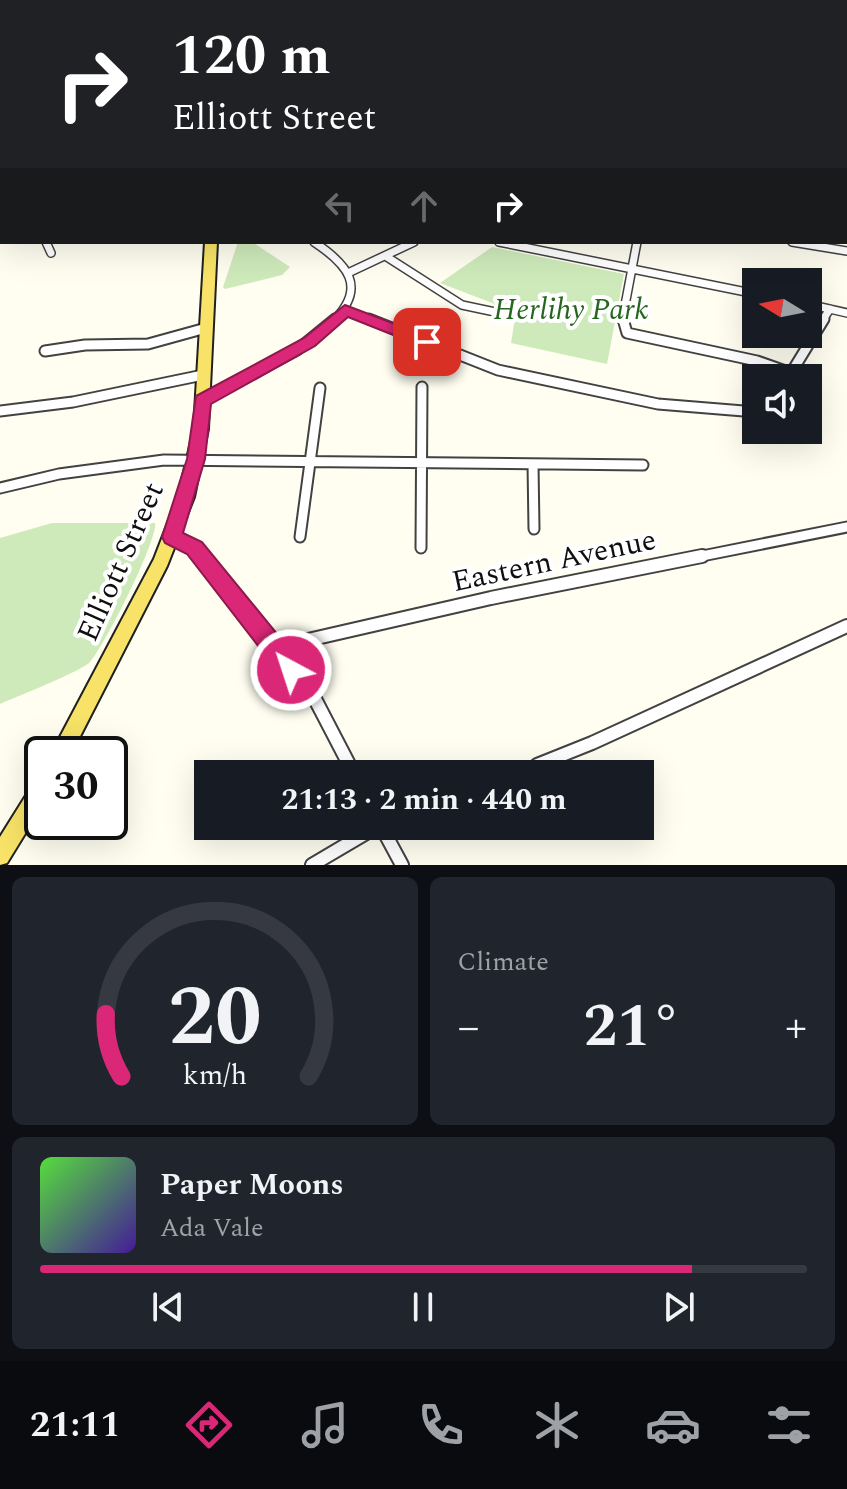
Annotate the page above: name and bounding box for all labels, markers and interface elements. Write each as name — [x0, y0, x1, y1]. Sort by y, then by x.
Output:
text: 120 m — [172, 14, 331, 99]
icon: right — [40, 32, 144, 136]
text: Elliott Street — [172, 91, 376, 146]
icon: left — [318, 184, 362, 228]
icon: ahead — [402, 184, 446, 228]
icon: right — [486, 184, 530, 228]
north arrow — [742, 268, 822, 348]
map controls — [742, 268, 822, 444]
park label: Herlihy Park — [493, 287, 649, 333]
pin — [393, 308, 461, 376]
icon: arrive — [405, 320, 449, 364]
button: sound — [742, 364, 822, 444]
street label: Elliott Street — [65, 475, 177, 649]
street label: Eastern Avenue — [448, 517, 660, 605]
position arrow — [249, 628, 333, 712]
speed limit sign: 30 — [24, 736, 128, 840]
text: 21:13 · 2 min · 440 m — [281, 777, 567, 823]
text: Climate — [458, 942, 549, 982]
text: 20 — [168, 955, 261, 1082]
text: 21° — [584, 981, 681, 1073]
text: − — [458, 994, 480, 1061]
text: + — [785, 994, 807, 1061]
text: km/h — [183, 1054, 247, 1097]
text: Paper Moons — [160, 1162, 344, 1208]
text: Ada Vale — [160, 1208, 263, 1248]
icon: previous — [146, 1285, 190, 1329]
icon: pause — [401, 1285, 445, 1329]
icon: next — [657, 1285, 701, 1329]
icon: directions — [181, 1397, 237, 1453]
icon: music — [297, 1397, 353, 1453]
icon: phone — [413, 1397, 469, 1453]
icon: climate — [529, 1397, 585, 1453]
icon: car — [645, 1397, 701, 1453]
icon: filters — [761, 1397, 817, 1453]
text: 21:11 — [30, 1398, 120, 1453]

